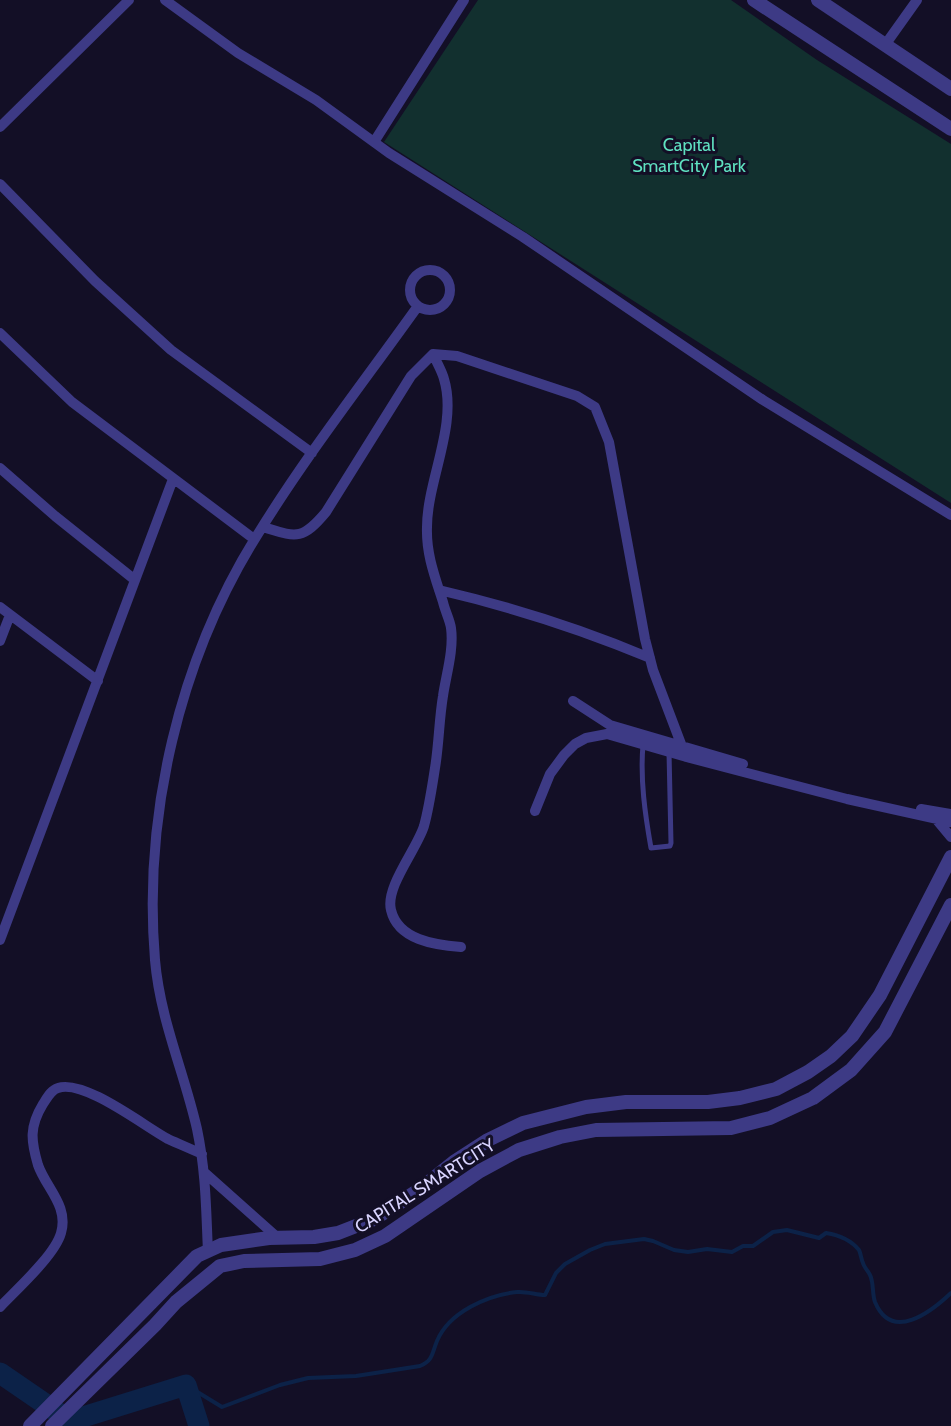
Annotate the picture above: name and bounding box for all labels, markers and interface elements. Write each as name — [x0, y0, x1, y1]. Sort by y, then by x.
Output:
park label: Capital SmartCity Park — [632, 134, 747, 177]
street label: CAPITAL SMARTCITY — [351, 1134, 500, 1238]

